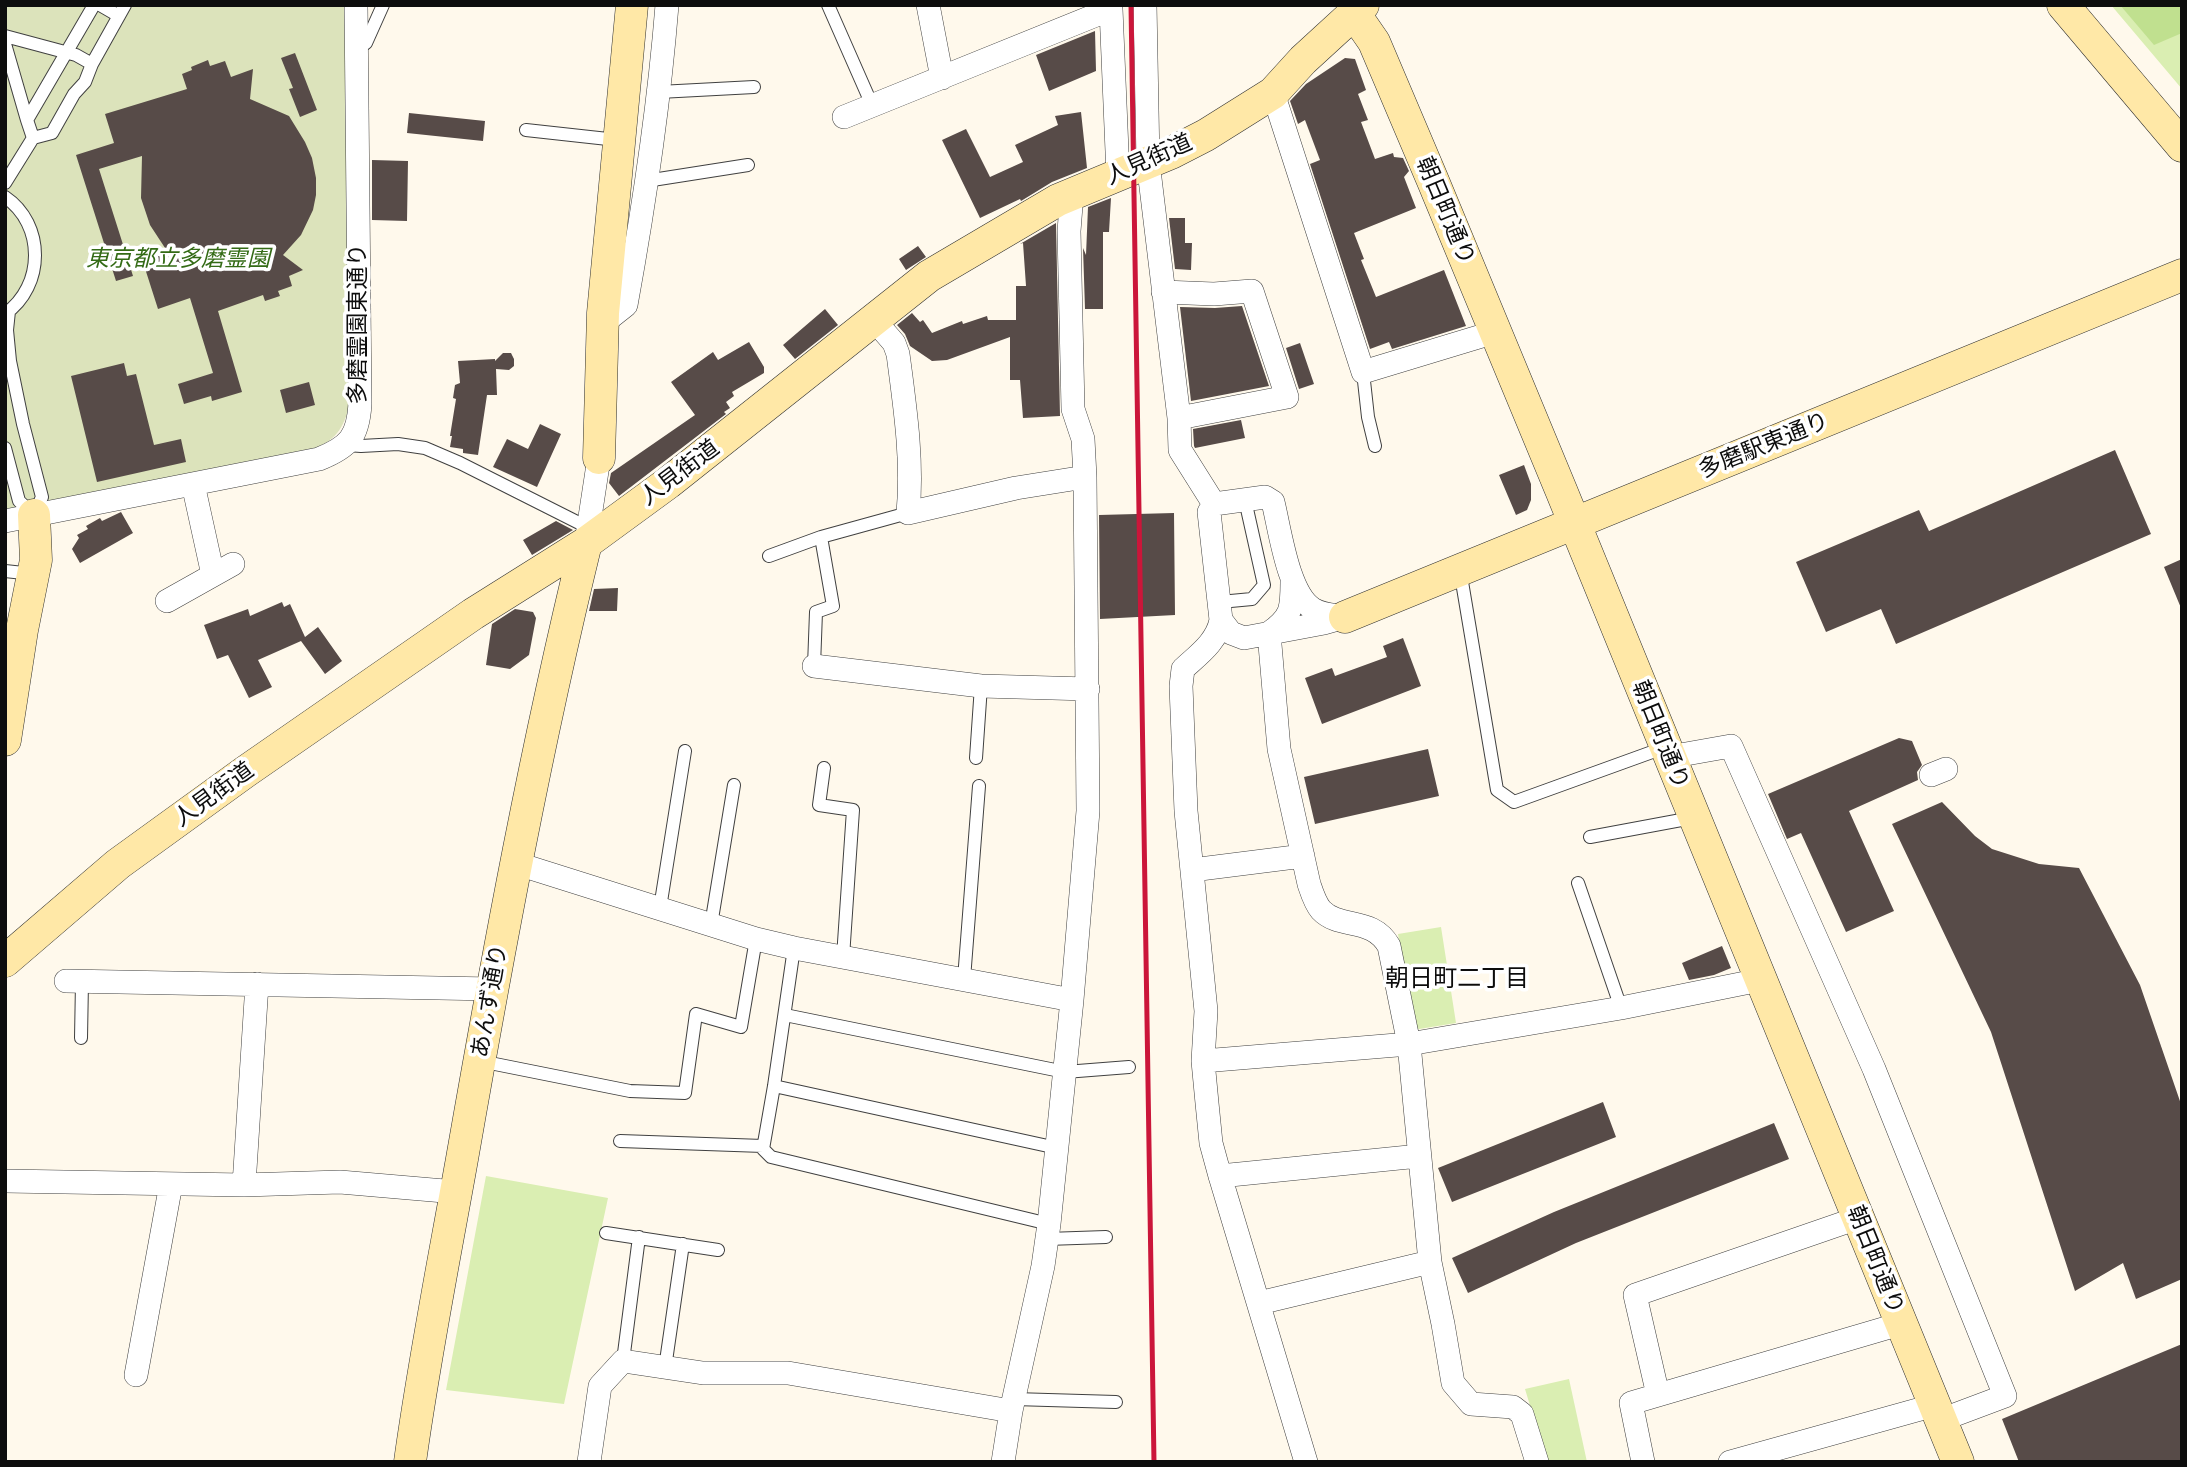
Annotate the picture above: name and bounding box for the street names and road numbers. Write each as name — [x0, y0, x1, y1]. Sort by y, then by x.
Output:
street label: 人見街道 — [1101, 129, 1197, 191]
street label: 朝日町通り — [1410, 153, 1480, 269]
street label: 多磨霊園東通り — [344, 244, 372, 404]
street label: 多磨駅東通り — [1695, 407, 1833, 485]
street label: 人見街道 — [635, 434, 725, 512]
street label: 朝日町通り — [1626, 677, 1694, 793]
street label: 人見街道 — [169, 757, 259, 833]
street label: あんず通り — [466, 942, 514, 1060]
street label: 朝日町通り — [1841, 1202, 1909, 1318]

